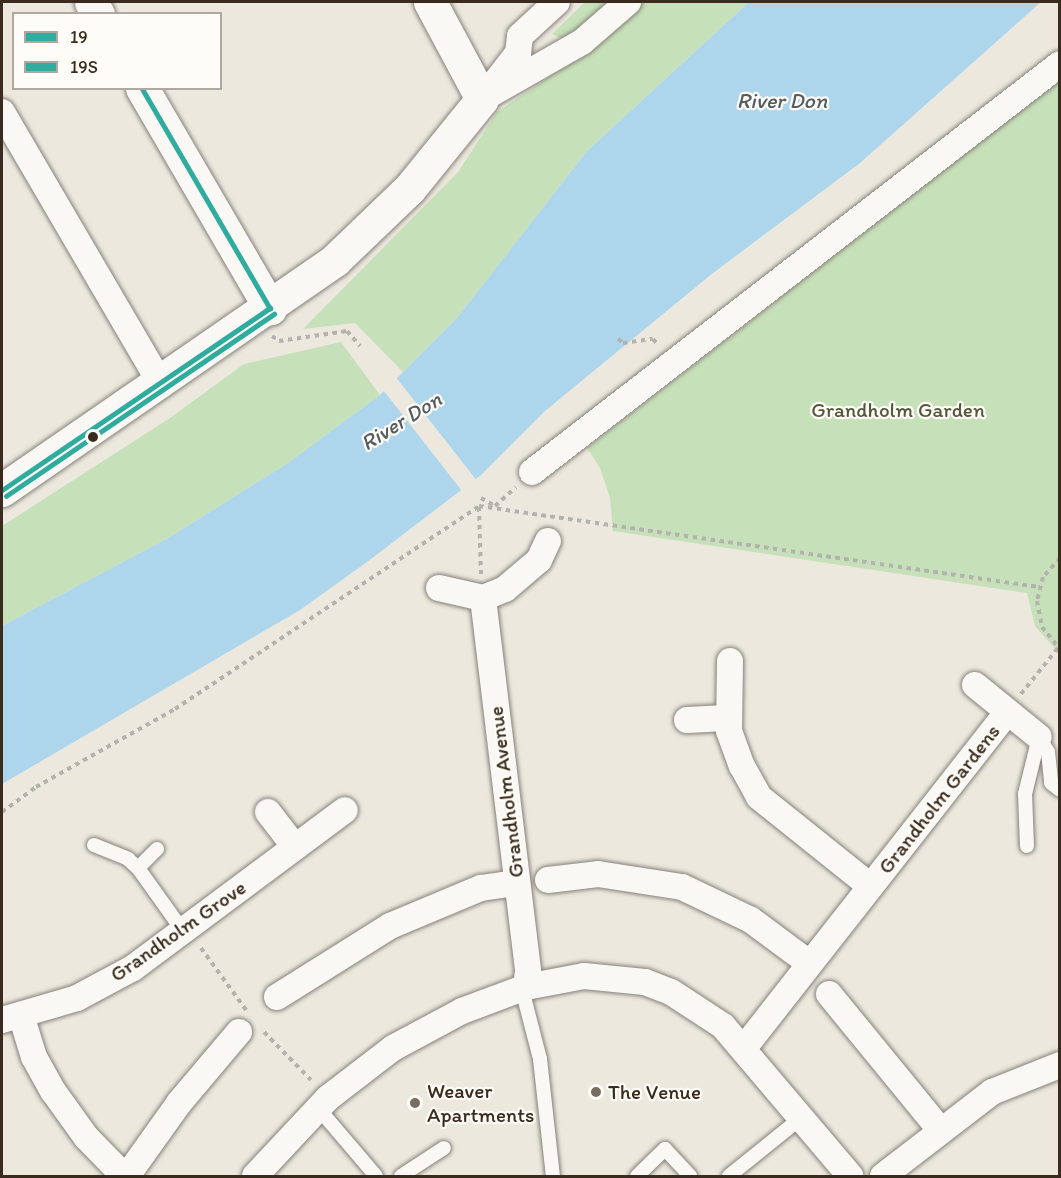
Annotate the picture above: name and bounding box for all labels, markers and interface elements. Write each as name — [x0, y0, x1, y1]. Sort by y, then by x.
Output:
legend — [12, 12, 222, 90]
text: 19 — [70, 26, 88, 48]
text: 19S — [70, 56, 98, 78]
water label: River Don — [736, 88, 828, 114]
water label: River Don — [355, 386, 447, 456]
park label: Grandholm Garden — [811, 397, 985, 423]
unlabelled marker — [87, 431, 99, 443]
street label: Grandholm Avenue — [483, 705, 529, 879]
street label: Grandholm Gardens — [873, 719, 1005, 879]
street label: Grandholm Grove — [105, 875, 251, 987]
place label: Weaver Apartments — [427, 1078, 534, 1128]
place label: The Venue — [608, 1079, 701, 1105]
marker: The Venue — [589, 1085, 603, 1099]
marker: Weaver Apartments — [408, 1096, 422, 1110]

